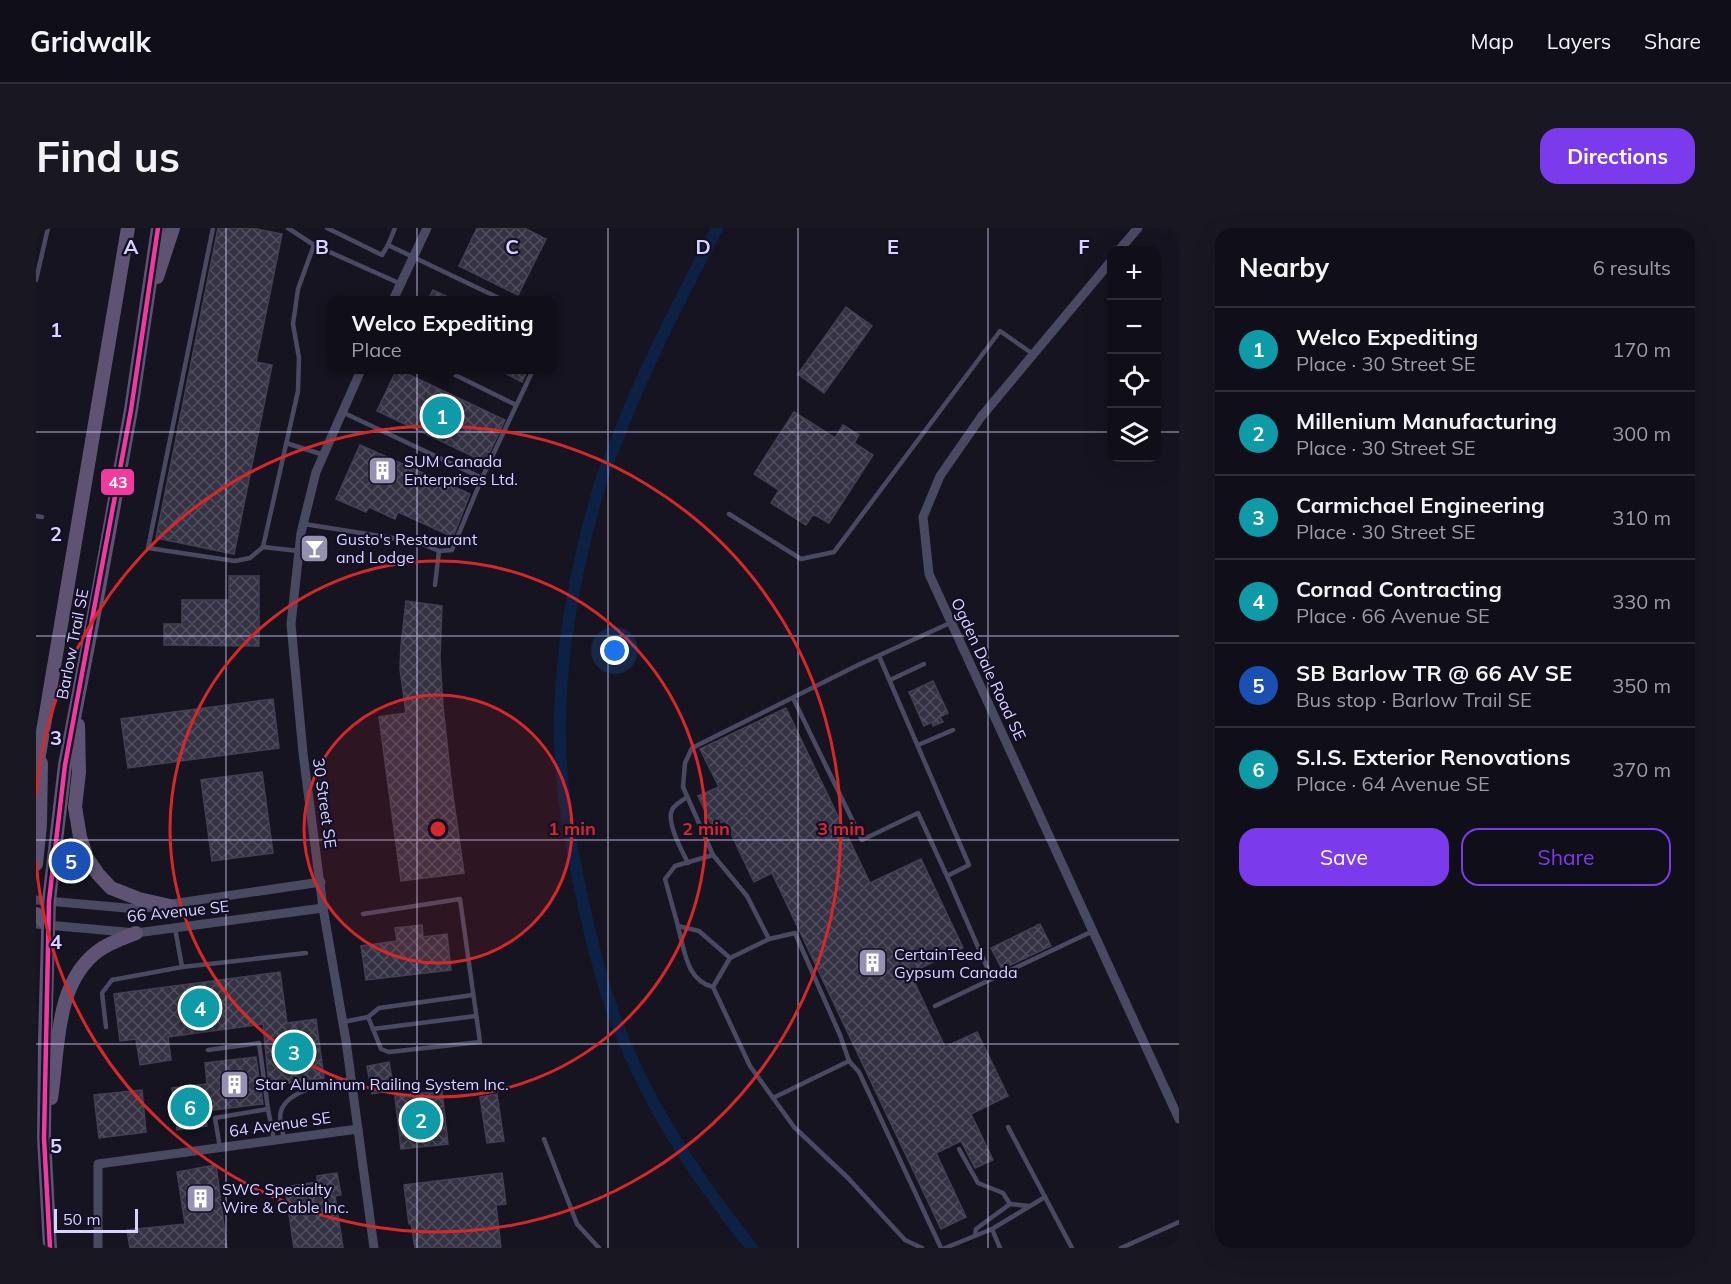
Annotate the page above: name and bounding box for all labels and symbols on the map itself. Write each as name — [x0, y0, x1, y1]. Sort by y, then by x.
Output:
text: A — [124, 234, 139, 259]
text: B — [315, 234, 329, 259]
text: C — [505, 234, 519, 259]
text: D — [695, 234, 711, 259]
text: E — [887, 234, 899, 259]
text: F — [1078, 234, 1090, 259]
text: 1 — [50, 317, 62, 342]
pin: 1 — [422, 394, 462, 438]
place label: SUM Canada Enterprises Ltd. — [404, 451, 518, 489]
building icon: SUM Canada Enterprises Ltd. — [367, 454, 399, 486]
line badge: 43 — [100, 468, 135, 496]
text: 43 — [108, 472, 128, 492]
text: 2 — [50, 521, 62, 546]
place label: Gusto's Restaurant and Lodge — [336, 529, 478, 567]
bar icon: Gusto's Restaurant and Lodge — [299, 532, 331, 564]
street label: Barlow Trail SE — [51, 587, 93, 701]
street label: Ogden Dale Road SE — [947, 595, 1031, 743]
your location — [600, 636, 629, 665]
text: 3 — [50, 725, 62, 750]
street label: 30 Street SE — [309, 756, 341, 850]
text: 1 min — [548, 817, 596, 840]
text: 2 min — [682, 817, 730, 840]
text: 3 min — [817, 817, 865, 840]
centre of rings — [428, 819, 448, 839]
pin: 5 — [51, 838, 90, 884]
street label: 66 Avenue SE — [126, 896, 230, 926]
text: 4 — [50, 929, 62, 954]
place label: CertainTeed Gypsum Canada — [894, 944, 1018, 982]
building icon: CertainTeed Gypsum Canada — [857, 947, 889, 979]
pin: 4 — [180, 986, 220, 1030]
pin: 3 — [274, 1030, 314, 1074]
building icon: Star Aluminum Railing System Inc. — [218, 1068, 250, 1100]
place label: Star Aluminum Railing System Inc. — [255, 1074, 509, 1094]
pin: 6 — [170, 1084, 210, 1130]
pin: 2 — [402, 1098, 440, 1142]
street label: 64 Avenue SE — [228, 1107, 332, 1141]
text: 5 — [50, 1133, 62, 1158]
place label: SWC Specialty Wire & Cable Inc. — [222, 1179, 349, 1217]
building icon: SWC Specialty Wire & Cable Inc. — [185, 1182, 217, 1214]
scale bar — [54, 1206, 138, 1234]

